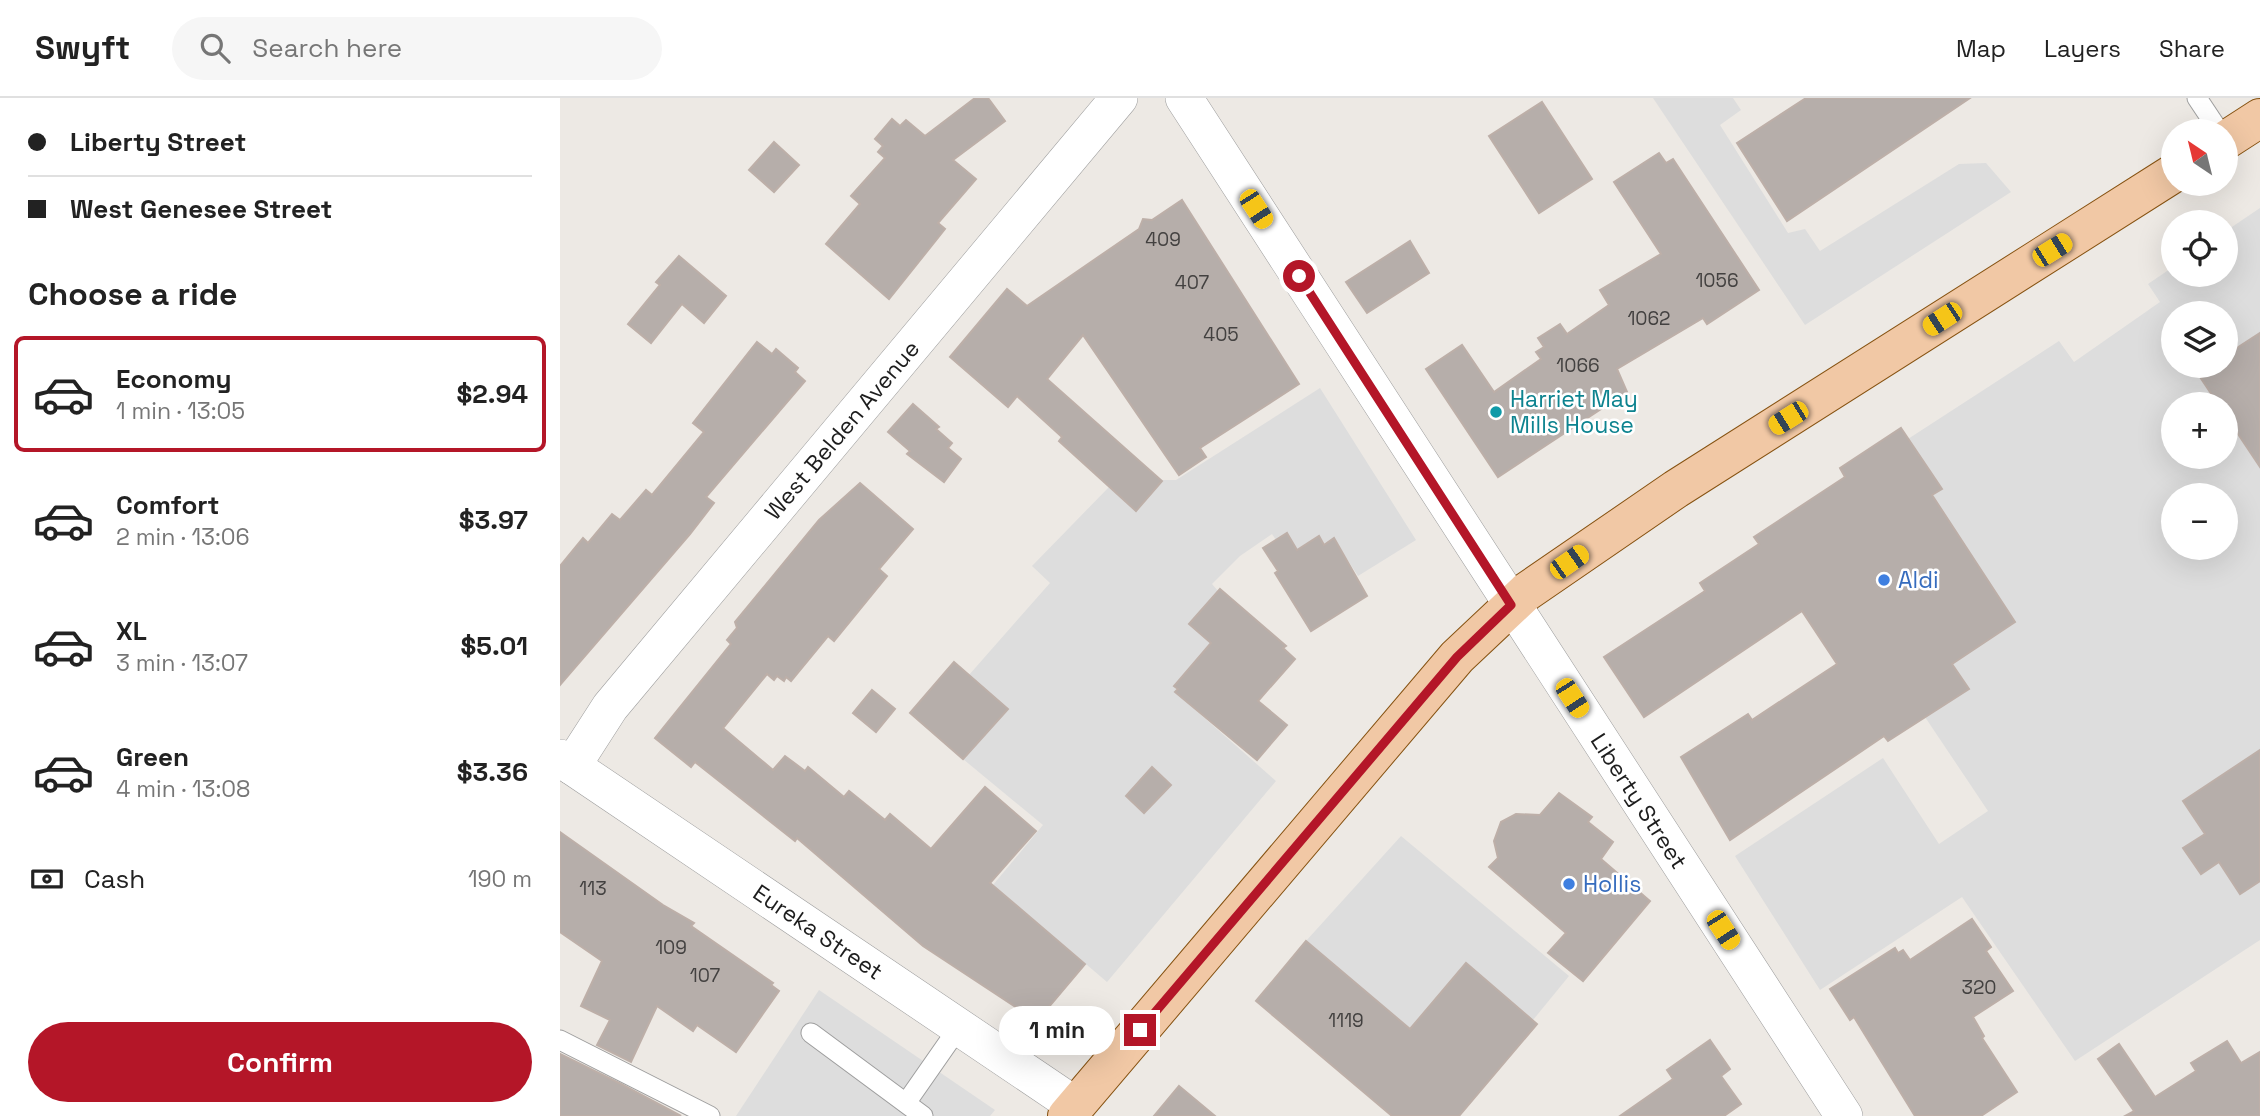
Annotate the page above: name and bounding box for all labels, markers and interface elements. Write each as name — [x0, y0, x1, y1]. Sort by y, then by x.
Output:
search box — [172, 17, 662, 80]
text: Swyft — [35, 27, 130, 69]
icon: search — [196, 29, 234, 67]
text: Search here — [252, 31, 402, 65]
text: Map — [1956, 33, 2006, 64]
text: Layers — [2044, 33, 2121, 64]
text: Share — [2159, 33, 2225, 64]
north arrow — [2161, 119, 2238, 196]
map controls — [2161, 119, 2238, 560]
text: Liberty Street — [70, 125, 246, 159]
car — [1236, 186, 1277, 232]
text: West Genesee Street — [70, 192, 332, 226]
button: locate — [2161, 210, 2238, 287]
house number: 409 — [1145, 227, 1181, 252]
car — [2029, 230, 2076, 270]
route start — [1283, 260, 1315, 292]
house number: 1056 — [1695, 268, 1739, 293]
house number: 407 — [1175, 270, 1209, 295]
text: Choose a ride — [28, 274, 238, 314]
car — [1919, 299, 1966, 339]
button: layers — [2161, 301, 2238, 378]
house number: 1062 — [1627, 306, 1671, 331]
house number: 405 — [1203, 322, 1239, 347]
street label: West Belden Avenue — [758, 334, 926, 526]
house number: 1066 — [1556, 353, 1600, 378]
text: Economy — [116, 362, 232, 396]
icon: car — [32, 363, 95, 426]
text: $2.94 — [456, 377, 528, 411]
place label: Harriet May Mills House — [1510, 384, 1638, 440]
button: + — [2161, 392, 2238, 469]
text: 1 min · 13:05 — [116, 396, 245, 426]
car — [1765, 398, 1812, 438]
marker: Harriet May Mills House — [1488, 404, 1504, 420]
button: − — [2161, 483, 2238, 560]
text: Comfort — [116, 488, 219, 522]
icon: car — [32, 489, 95, 552]
text: $3.97 — [459, 503, 528, 537]
text: 2 min · 13:06 — [116, 522, 250, 552]
car — [1546, 541, 1593, 583]
place label: Aldi — [1898, 565, 1939, 595]
marker: Aldi — [1876, 572, 1892, 588]
text: XL — [116, 614, 147, 648]
icon: car — [32, 615, 95, 678]
text: $5.01 — [461, 629, 528, 663]
text: 3 min · 13:07 — [116, 648, 248, 678]
car — [1552, 675, 1593, 721]
street label: Liberty Street — [1584, 727, 1694, 875]
text: Green — [116, 740, 189, 774]
icon: car — [32, 741, 95, 804]
text: $3.36 — [457, 755, 528, 789]
text: 4 min · 13:08 — [116, 774, 250, 804]
icon: cash — [28, 860, 66, 898]
text: Cash — [84, 862, 145, 896]
text: 190 m — [468, 864, 532, 894]
place label: Hollis — [1583, 869, 1641, 899]
house number: 113 — [579, 876, 607, 901]
marker: Hollis — [1561, 876, 1577, 892]
street label: Eureka Street — [747, 878, 889, 986]
car — [1703, 907, 1744, 953]
house number: 109 — [655, 935, 687, 960]
house number: 107 — [690, 963, 721, 988]
house number: 320 — [1961, 975, 1997, 1000]
callout: 1 min — [1000, 1006, 1116, 1054]
house number: 1119 — [1328, 1008, 1364, 1033]
route end — [1124, 1014, 1156, 1046]
text: 1 min — [1029, 1015, 1085, 1045]
button: Confirm — [28, 1022, 532, 1102]

